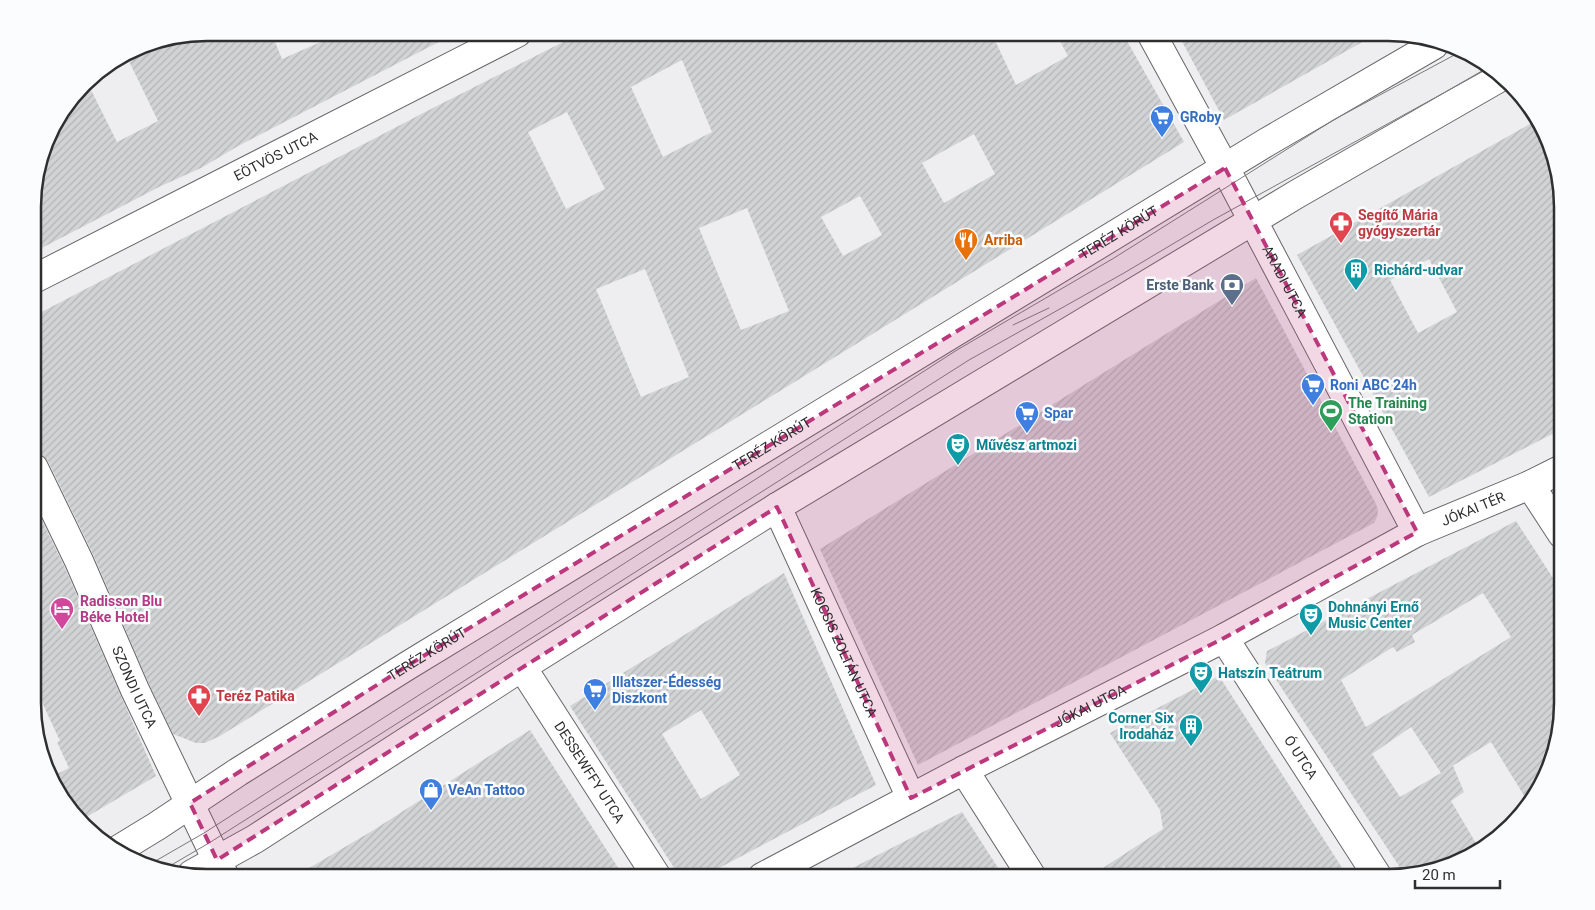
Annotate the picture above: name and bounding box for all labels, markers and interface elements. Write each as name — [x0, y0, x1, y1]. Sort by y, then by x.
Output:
supermarket icon: GRoby — [1149, 104, 1175, 138]
place label: GRoby — [1180, 109, 1222, 125]
street label: EÖTVÖS UTCA — [231, 128, 320, 184]
street label: TERÉZ KÖRÚT — [1076, 202, 1161, 263]
place label: Segítő Mária gyógyszertár — [1358, 207, 1440, 239]
pharmacy icon: Segítő Mária gyógyszertár — [1328, 210, 1354, 244]
restaurant icon: Arriba — [953, 227, 979, 261]
place label: Arriba — [984, 232, 1023, 248]
street label: ARADI UTCA — [1259, 243, 1310, 320]
building icon: Richárd-udvar — [1343, 257, 1369, 291]
place label: Richárd-udvar — [1374, 262, 1463, 278]
bank icon: Erste Bank — [1219, 272, 1245, 306]
place label: Erste Bank — [1146, 277, 1215, 293]
supermarket icon: Roni ABC 24h — [1300, 372, 1326, 406]
place label: Roni ABC 24h — [1330, 377, 1417, 393]
place label: The Training Station — [1348, 395, 1427, 427]
sports icon: The Training Station — [1318, 398, 1344, 432]
supermarket icon: Spar — [1014, 400, 1040, 434]
place label: Spar — [1044, 405, 1073, 421]
street label: TERÉZ KÖRÚT — [730, 413, 815, 474]
theatre icon: Művész artmozi — [945, 432, 971, 466]
place label: Művész artmozi — [976, 437, 1077, 453]
street label: JÓKAI TÉR — [1439, 488, 1507, 529]
street label: KOCSIS ZOLTÁN UTCA — [807, 585, 881, 720]
place label: Radisson Blu Béke Hotel — [80, 593, 162, 625]
hotel icon: Radisson Blu Béke Hotel — [49, 596, 75, 630]
place label: Dohnányi Ernő Music Center — [1328, 599, 1419, 631]
theatre icon: Dohnányi Ernő Music Center — [1298, 602, 1324, 636]
street label: TERÉZ KÖRÚT — [385, 624, 470, 684]
street label: SZONDI UTCA — [109, 644, 160, 731]
theatre icon: Hatszín Teátrum — [1188, 660, 1214, 694]
place label: Hatszín Teátrum — [1218, 665, 1322, 681]
place label: Illatszer-Édesség Diszkont — [612, 673, 721, 706]
supermarket icon: Illatszer-Édesség Diszkont — [582, 677, 608, 711]
street label: JÓKAI UTCA — [1052, 681, 1129, 731]
pharmacy icon: Teréz Patika — [186, 683, 212, 717]
place label: Teréz Patika — [216, 688, 295, 704]
place label: Corner Six Irodaház — [1108, 710, 1175, 742]
building icon: Corner Six Irodaház — [1178, 713, 1204, 747]
street label: DESSEWFFY UTCA — [551, 719, 628, 826]
street label: Ó UTCA — [1281, 732, 1321, 782]
shop icon: VeAn Tattoo — [418, 777, 444, 811]
place label: VeAn Tattoo — [448, 782, 525, 798]
scale bar — [1415, 858, 1500, 890]
text: 20 m — [1422, 866, 1456, 884]

